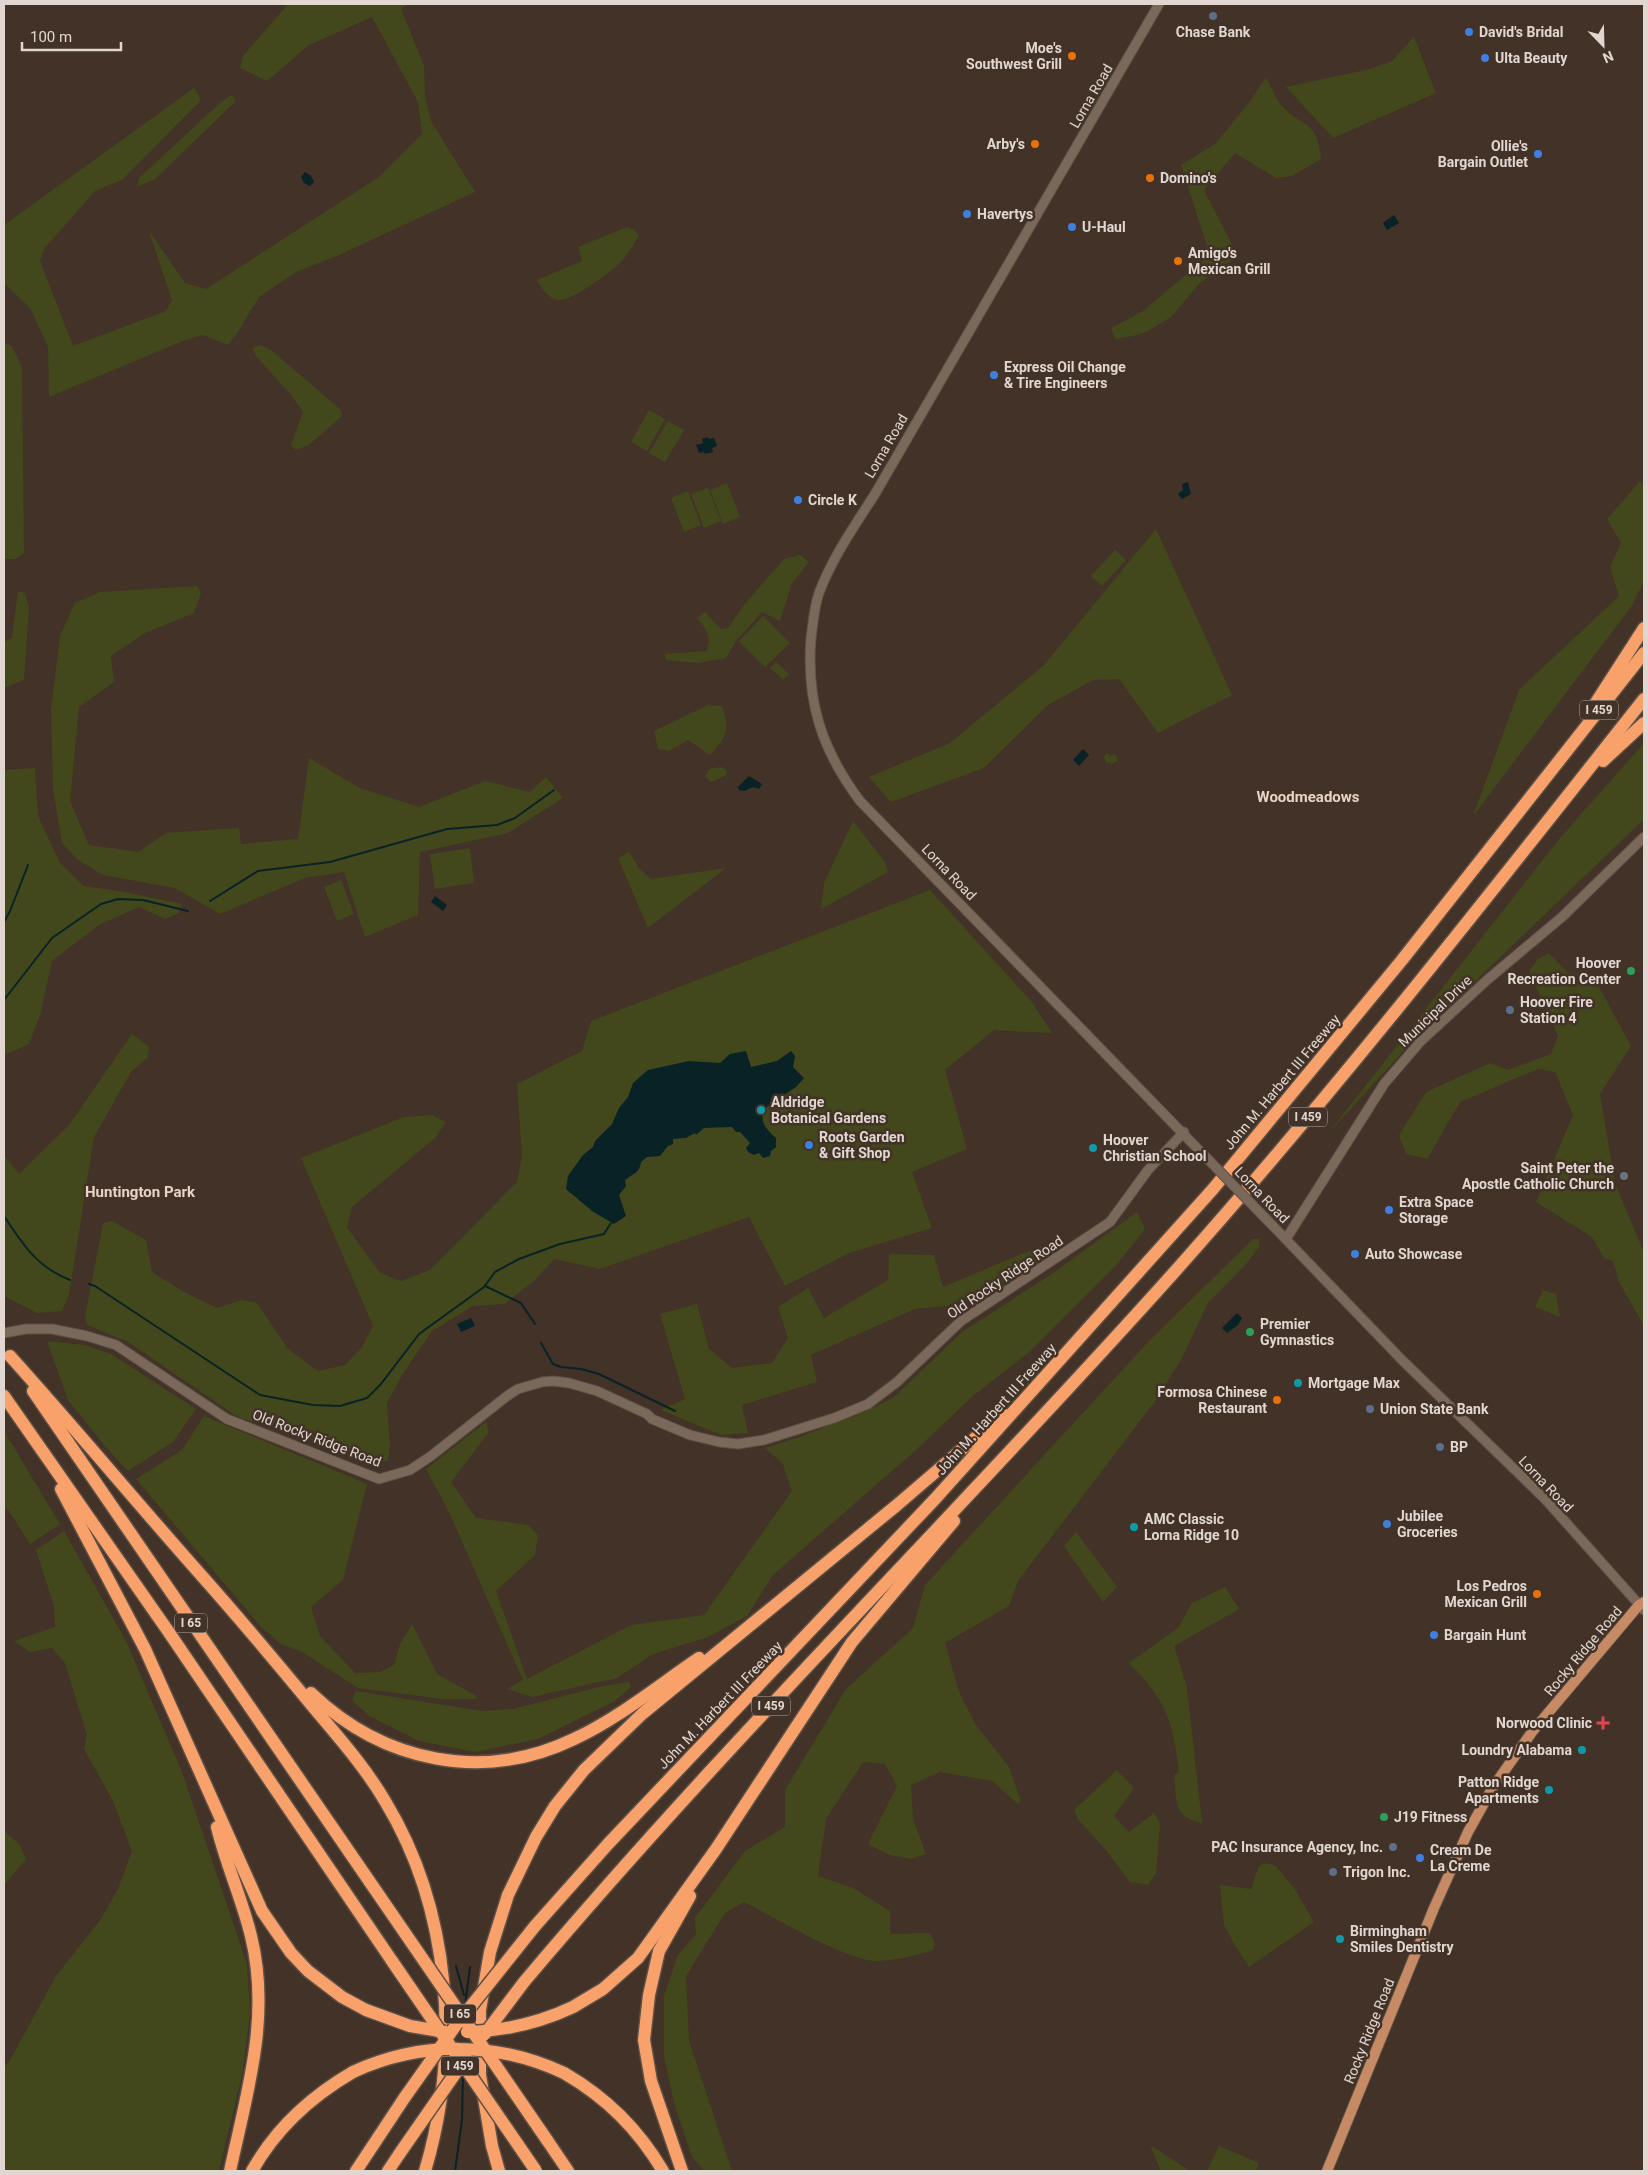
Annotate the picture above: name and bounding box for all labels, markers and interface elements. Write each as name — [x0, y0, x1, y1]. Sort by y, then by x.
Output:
marker: Chase Bank — [1207, 10, 1219, 22]
scale bar — [22, 20, 121, 52]
north arrow — [1578, 20, 1628, 70]
place label: Chase Bank — [1176, 24, 1251, 40]
place label: David's Bridal — [1479, 24, 1563, 40]
marker: David's Bridal — [1463, 26, 1475, 38]
text: 100 m — [30, 28, 72, 46]
place label: Moe's Southwest Grill — [966, 40, 1062, 72]
text: N — [1600, 48, 1616, 66]
marker: Moe's Southwest Grill — [1066, 50, 1078, 62]
place label: Ulta Beauty — [1495, 50, 1568, 66]
marker: Ulta Beauty — [1479, 52, 1491, 64]
street label: Lorna Road — [1066, 61, 1116, 131]
place label: Arby's — [987, 136, 1025, 152]
marker: Arby's — [1029, 138, 1041, 150]
place label: Ollie's Bargain Outlet — [1438, 138, 1528, 170]
marker: Ollie's Bargain Outlet — [1532, 148, 1544, 160]
place label: Domino's — [1160, 170, 1217, 186]
marker: Domino's — [1144, 172, 1156, 184]
place label: Havertys — [977, 206, 1033, 222]
marker: Havertys — [961, 208, 973, 220]
place label: U-Haul — [1082, 219, 1126, 235]
marker: U-Haul — [1066, 221, 1078, 233]
place label: Amigo's Mexican Grill — [1188, 245, 1271, 277]
marker: Amigo's Mexican Grill — [1172, 255, 1184, 267]
place label: Express Oil Change & Tire Engineers — [1004, 359, 1126, 391]
marker: Express Oil Change & Tire Engineers — [988, 369, 1000, 381]
street label: Lorna Road — [861, 411, 911, 481]
place label: Circle K — [808, 492, 857, 508]
marker: Circle K — [792, 494, 804, 506]
road number: I 459 — [1580, 700, 1618, 720]
district label: Woodmeadows — [1256, 788, 1360, 806]
street label: Lorna Road — [919, 841, 979, 903]
place label: Hoover Recreation Center — [1507, 955, 1621, 987]
marker: Hoover Recreation Center — [1625, 965, 1637, 977]
street label: Municipal Drive — [1395, 972, 1475, 1050]
place label: Hoover Fire Station 4 — [1520, 994, 1593, 1026]
marker: Hoover Fire Station 4 — [1504, 1004, 1516, 1016]
street label: John M. Harbert III Freeway — [1221, 1011, 1343, 1153]
place label: Aldridge Botanical Gardens — [771, 1094, 886, 1126]
marker: Aldridge Botanical Gardens — [755, 1104, 767, 1116]
road number: I 459 — [1289, 1108, 1327, 1126]
place label: Roots Garden & Gift Shop — [819, 1129, 905, 1161]
place label: Hoover Christian School — [1103, 1132, 1207, 1164]
marker: Roots Garden & Gift Shop — [803, 1139, 815, 1151]
marker: Hoover Christian School — [1087, 1142, 1099, 1154]
place label: Saint Peter the Apostle Catholic Church — [1462, 1160, 1614, 1192]
street label: Lorna Road — [1232, 1164, 1292, 1226]
marker: Saint Peter the Apostle Catholic Church — [1618, 1170, 1630, 1182]
district label: Huntington Park — [85, 1183, 196, 1201]
place label: Extra Space Storage — [1399, 1194, 1474, 1226]
marker: Extra Space Storage — [1383, 1204, 1395, 1216]
street label: Old Rocky Ridge Road — [944, 1232, 1066, 1322]
place label: Auto Showcase — [1365, 1246, 1463, 1262]
marker: Auto Showcase — [1349, 1248, 1361, 1260]
place label: Premier Gymnastics — [1260, 1316, 1334, 1348]
marker: Premier Gymnastics — [1244, 1326, 1256, 1338]
street label: John M. Harbert III Freeway — [933, 1340, 1060, 1478]
place label: Mortgage Max — [1308, 1375, 1401, 1391]
marker: Mortgage Max — [1292, 1377, 1304, 1389]
place label: Formosa Chinese Restaurant — [1157, 1384, 1267, 1416]
marker: Formosa Chinese Restaurant — [1271, 1394, 1283, 1406]
place label: Union State Bank — [1380, 1401, 1489, 1417]
marker: Union State Bank — [1364, 1403, 1376, 1415]
street label: Old Rocky Ridge Road — [250, 1406, 384, 1470]
place label: BP — [1450, 1439, 1468, 1455]
marker: BP — [1434, 1441, 1446, 1453]
street label: Lorna Road — [1516, 1453, 1576, 1515]
place label: Jubilee Groceries — [1397, 1508, 1458, 1540]
place label: AMC Classic Lorna Ridge 10 — [1144, 1511, 1239, 1543]
marker: Jubilee Groceries — [1381, 1518, 1393, 1530]
marker: AMC Classic Lorna Ridge 10 — [1128, 1521, 1140, 1533]
place label: Los Pedros Mexican Grill — [1444, 1578, 1527, 1610]
marker: Los Pedros Mexican Grill — [1531, 1588, 1543, 1600]
street label: Rocky Ridge Road — [1541, 1603, 1625, 1699]
road number: I 65 — [175, 1614, 207, 1632]
place label: Bargain Hunt — [1444, 1627, 1527, 1643]
marker: Bargain Hunt — [1428, 1629, 1440, 1641]
street label: John M. Harbert III Freeway — [655, 1638, 786, 1772]
road number: I 459 — [752, 1696, 790, 1715]
place label: Norwood Clinic — [1496, 1715, 1592, 1731]
marker: Norwood Clinic — [1596, 1716, 1610, 1730]
place label: Loundry Alabama — [1462, 1742, 1573, 1758]
marker: Loundry Alabama — [1576, 1744, 1588, 1756]
place label: Patton Ridge Apartments — [1458, 1774, 1539, 1806]
marker: Patton Ridge Apartments — [1543, 1784, 1555, 1796]
place label: J19 Fitness — [1394, 1809, 1467, 1825]
marker: J19 Fitness — [1378, 1811, 1390, 1823]
place label: PAC Insurance Agency, Inc. — [1211, 1839, 1383, 1855]
marker: PAC Insurance Agency, Inc. — [1387, 1841, 1399, 1853]
place label: Cream De La Creme — [1430, 1842, 1492, 1874]
marker: Cream De La Creme — [1414, 1852, 1426, 1864]
place label: Trigon Inc. — [1343, 1864, 1411, 1880]
marker: Trigon Inc. — [1327, 1866, 1339, 1878]
place label: Birmingham Smiles Dentistry — [1350, 1923, 1455, 1955]
marker: Birmingham Smiles Dentistry — [1334, 1933, 1346, 1945]
street label: Rocky Ridge Road — [1341, 1976, 1397, 2086]
road number: I 65 — [444, 2005, 476, 2024]
road number: I 459 — [441, 2056, 479, 2076]

